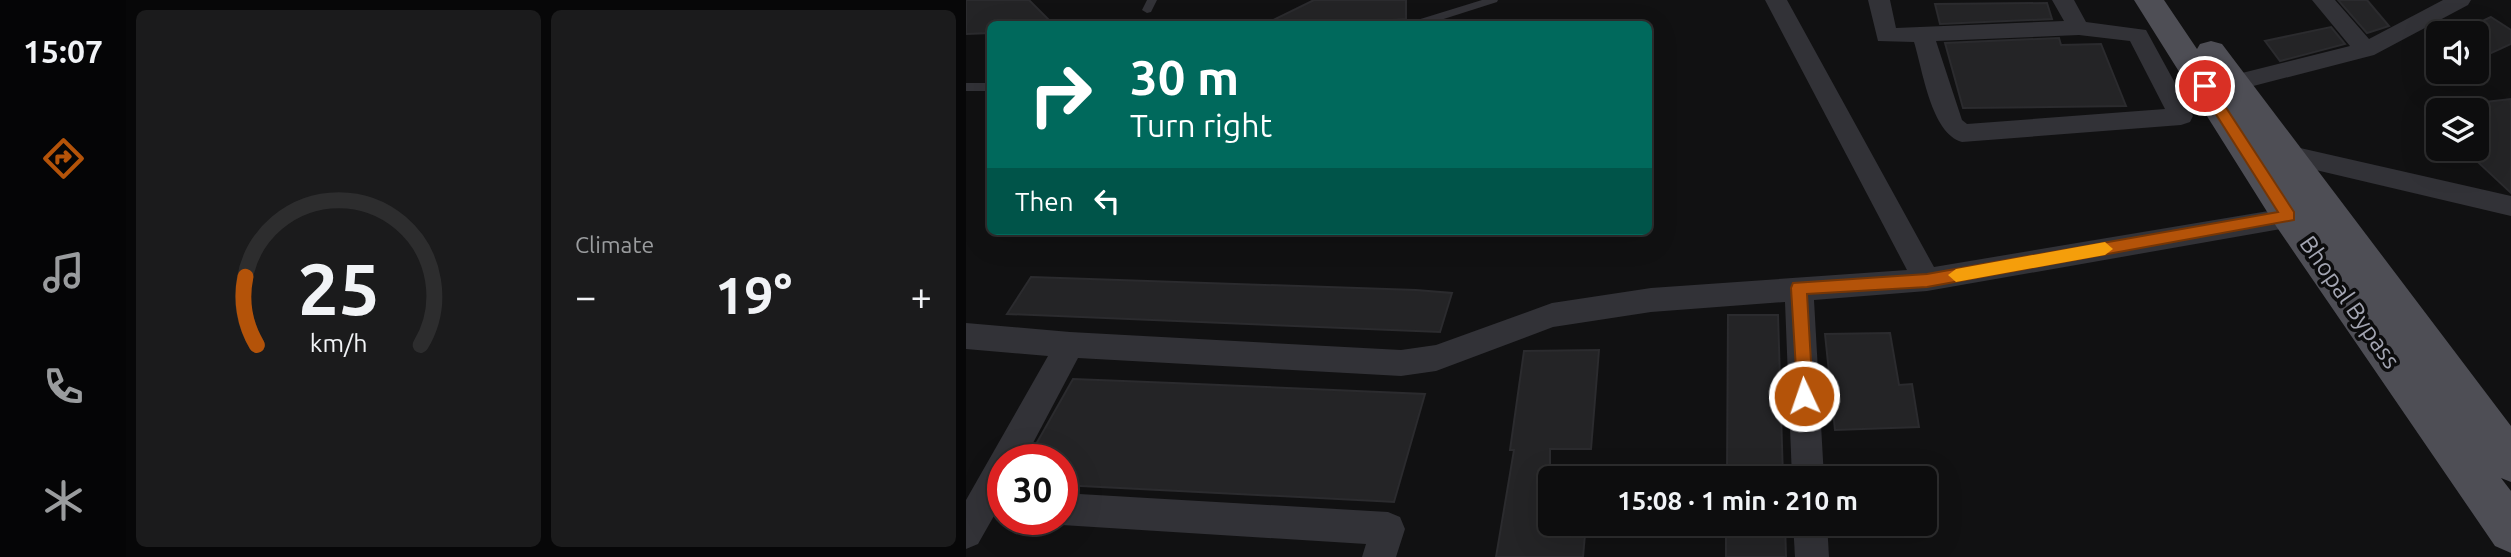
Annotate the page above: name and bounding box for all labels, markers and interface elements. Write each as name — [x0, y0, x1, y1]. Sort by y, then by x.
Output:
map controls — [2426, 21, 2489, 161]
button: sound — [2426, 21, 2489, 84]
text: 15:07 — [23, 33, 103, 69]
icon: right — [1015, 49, 1106, 140]
text: 30 m — [1130, 49, 1239, 104]
pin — [2175, 56, 2235, 116]
icon: arrive — [2186, 67, 2224, 105]
button: layers — [2426, 98, 2489, 161]
text: Turn right — [1130, 107, 1272, 143]
icon: directions — [39, 134, 88, 183]
icon: left — [1088, 182, 1126, 220]
text: Then — [1015, 187, 1074, 216]
street label: Bhopal Bypass — [2294, 231, 2406, 373]
text: Climate — [575, 232, 654, 257]
text: 25 — [297, 247, 380, 329]
icon: music — [39, 248, 88, 297]
text: 19° — [715, 266, 792, 324]
text: − — [575, 275, 596, 317]
text: + — [911, 275, 932, 317]
text: km/h — [310, 328, 367, 356]
position arrow — [1767, 359, 1841, 433]
icon: phone — [39, 362, 88, 411]
speed limit sign: 30 — [987, 444, 1078, 535]
icon: climate — [39, 476, 88, 525]
text: 15:08 · 1 min · 210 m — [1617, 486, 1858, 515]

